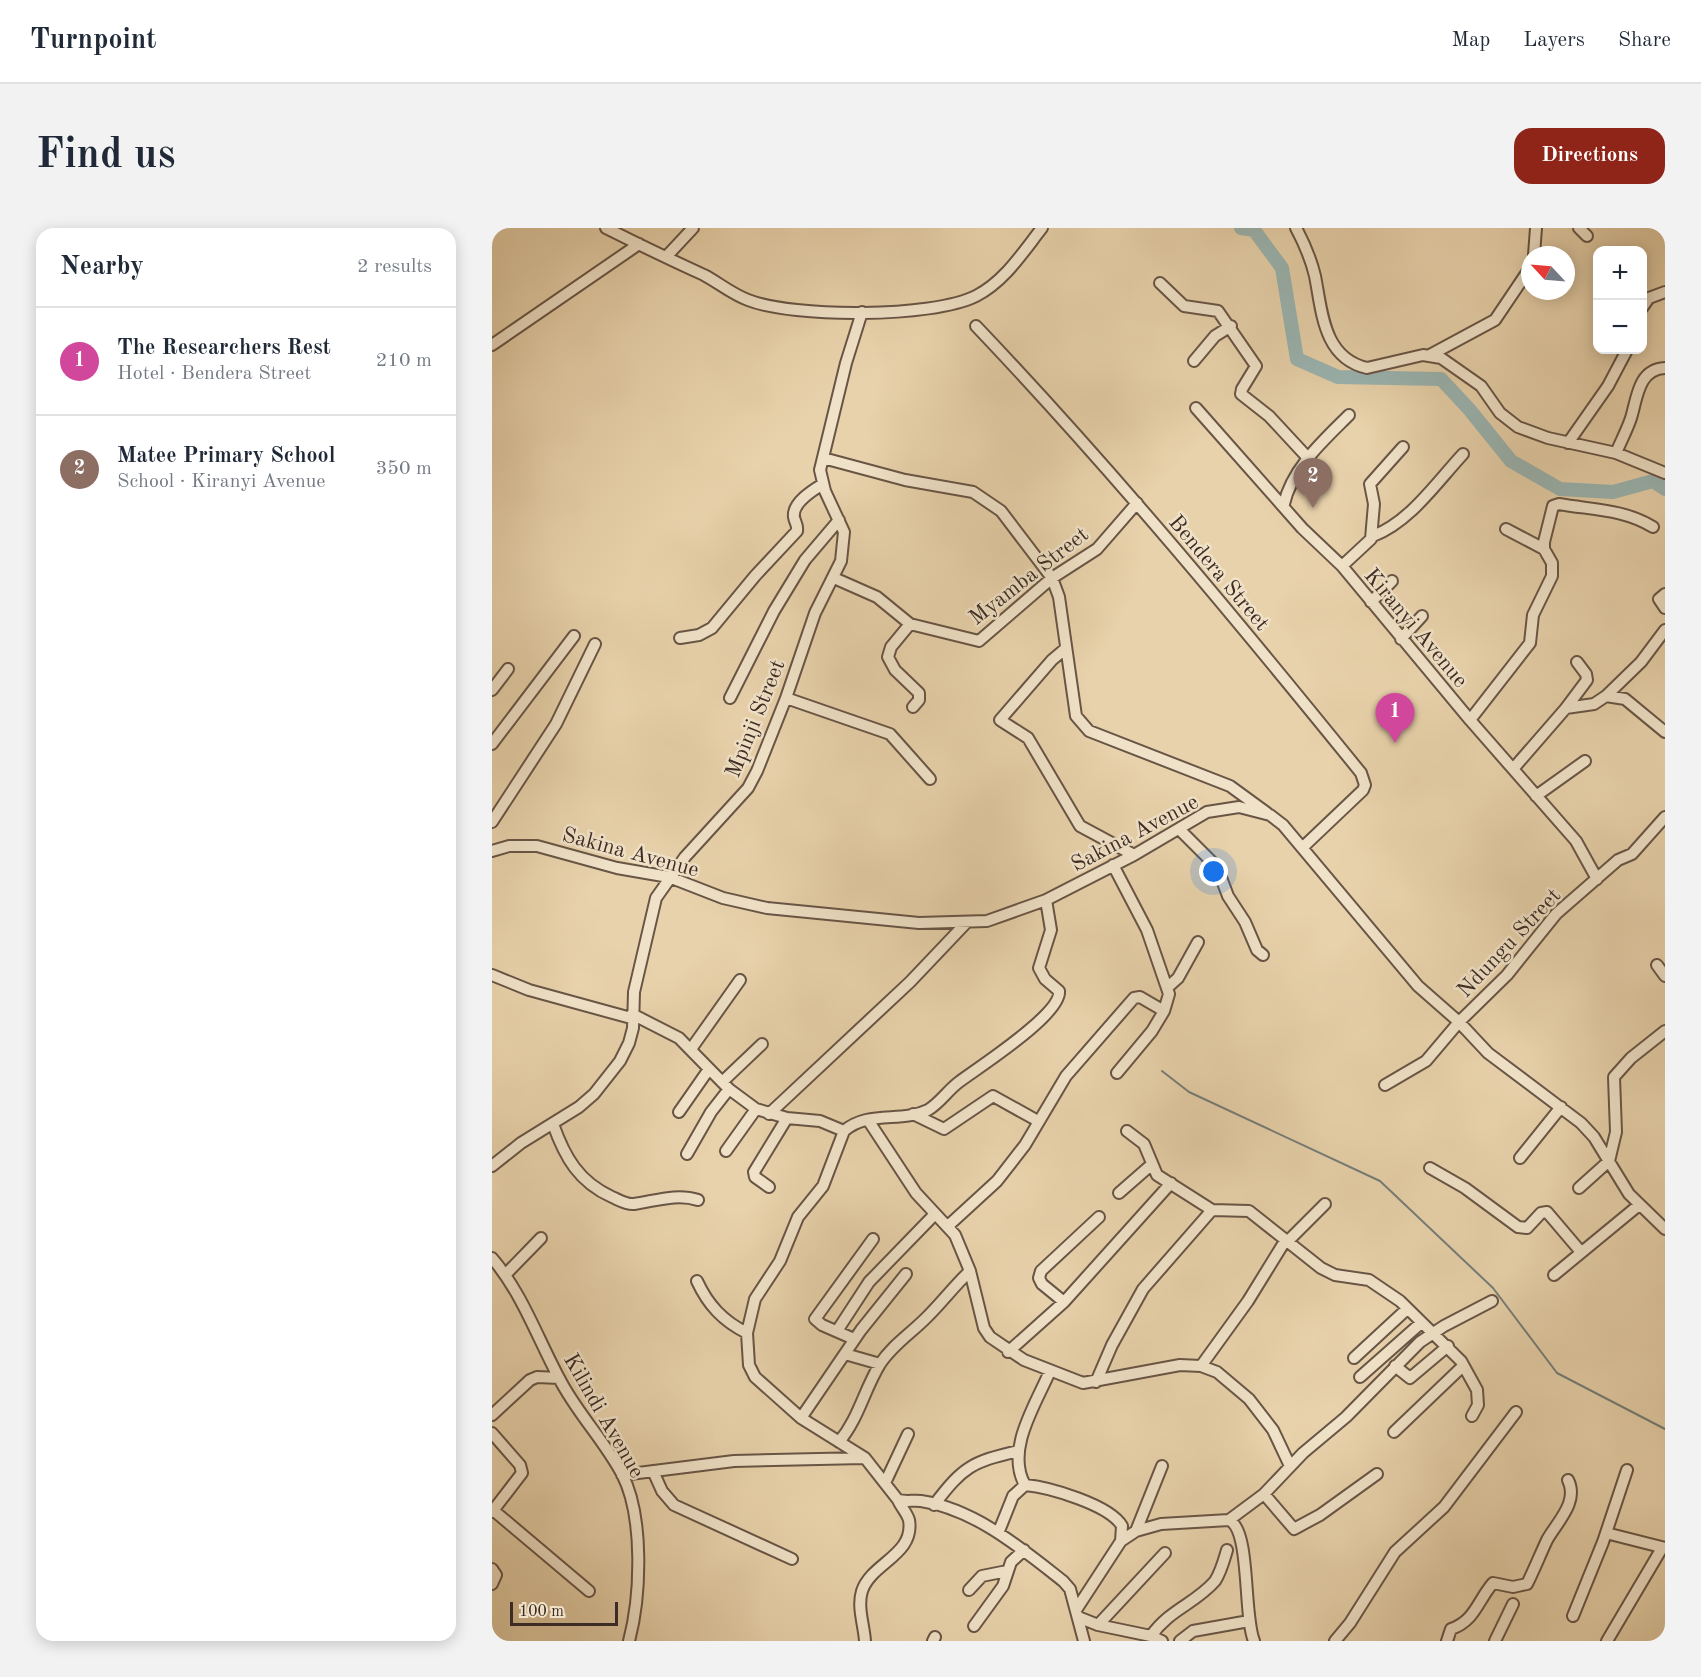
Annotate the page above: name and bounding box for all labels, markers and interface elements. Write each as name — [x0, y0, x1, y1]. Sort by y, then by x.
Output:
text: Turnpoint — [30, 27, 157, 55]
text: Map — [1451, 30, 1490, 51]
text: Layers — [1523, 30, 1585, 51]
text: Share — [1618, 30, 1671, 51]
button: Directions — [1514, 128, 1665, 184]
text: Find us — [36, 135, 175, 177]
north arrow — [1521, 246, 1575, 300]
map controls — [1593, 246, 1647, 354]
button: + — [1593, 246, 1647, 300]
text: Nearby — [60, 254, 144, 280]
text: 2 results — [357, 257, 432, 277]
button: − — [1593, 300, 1647, 354]
text: The Researchers Rest — [117, 337, 331, 359]
text: 1 — [74, 351, 85, 371]
text: 210 m — [376, 351, 432, 371]
text: Hotel · Bendera Street — [117, 364, 311, 384]
text: Matee Primary School — [117, 445, 335, 467]
pin: 2 — [1294, 458, 1332, 508]
text: 2 — [74, 459, 85, 479]
text: 350 m — [376, 459, 432, 479]
text: School · Kiranyi Avenue — [117, 472, 326, 492]
street label: Bendera Street — [1164, 511, 1273, 635]
street label: Myamba Street — [966, 523, 1093, 630]
street label: Kiranyi Avenue — [1359, 565, 1471, 692]
street label: Mpinji Street — [722, 657, 789, 781]
pin: 1 — [1376, 694, 1414, 743]
street label: Sakina Avenue — [1068, 791, 1202, 876]
street label: Sakina Avenue — [560, 824, 701, 882]
your location — [1199, 857, 1228, 886]
street label: Ndungu Street — [1454, 885, 1565, 1002]
street label: Kilindi Avenue — [559, 1350, 648, 1482]
scale bar — [510, 1599, 618, 1626]
text: 100 m — [519, 1604, 564, 1620]

